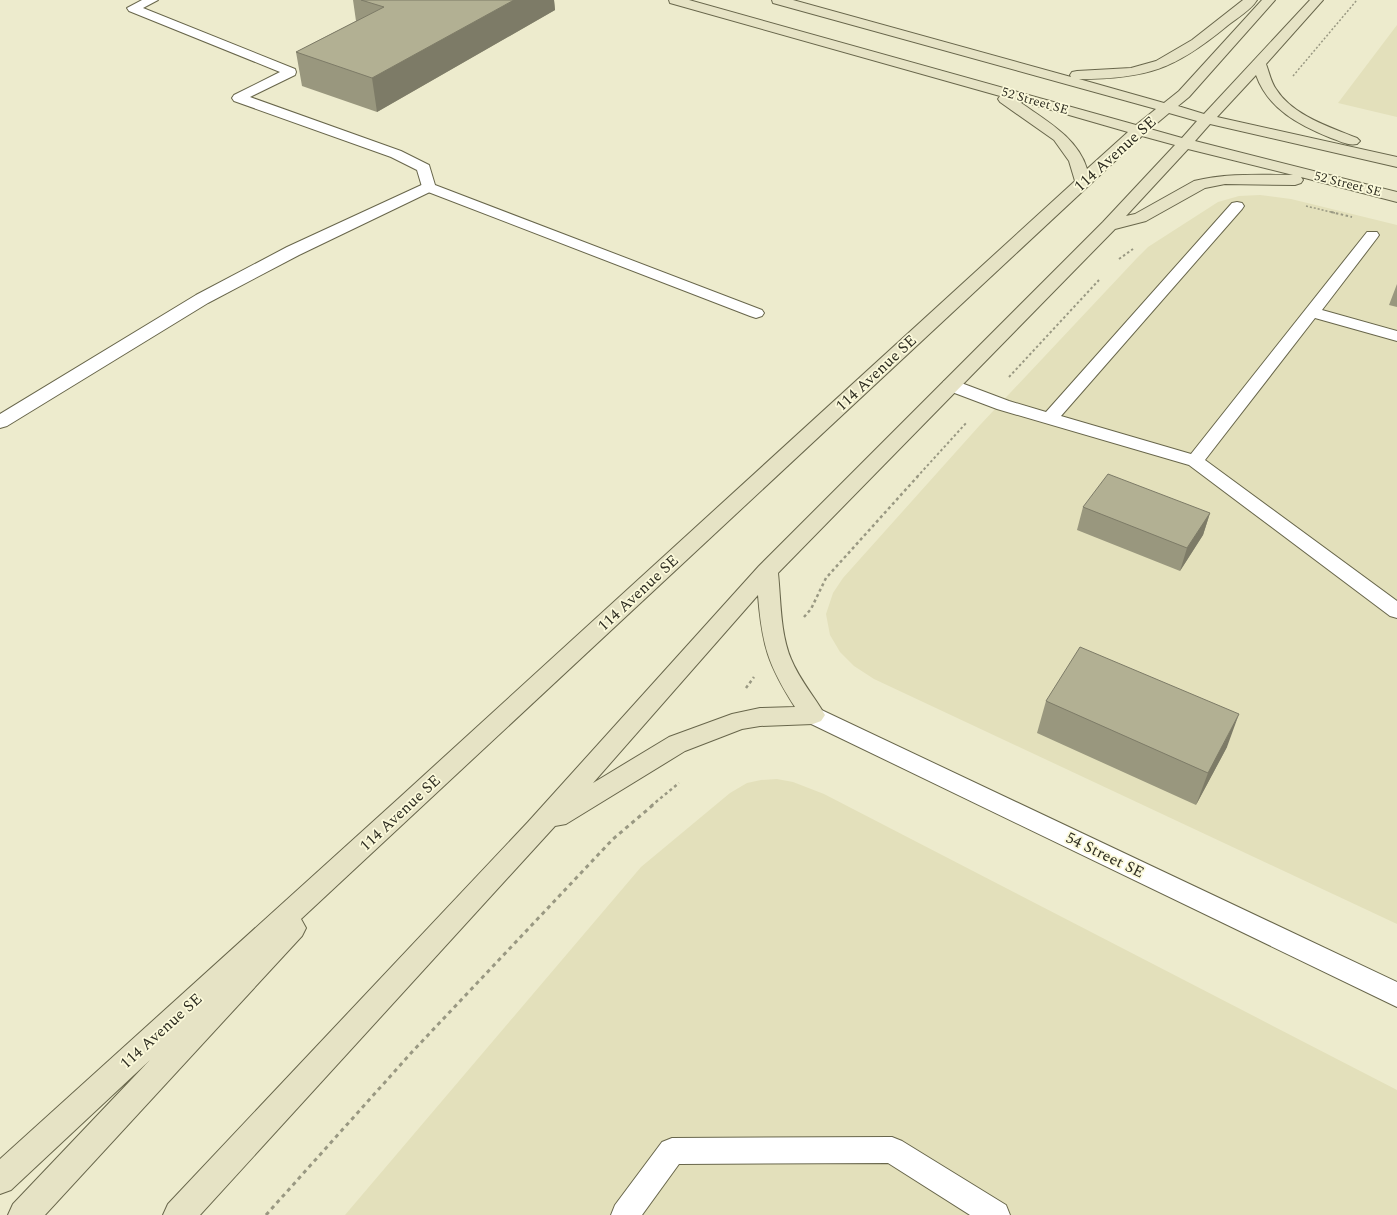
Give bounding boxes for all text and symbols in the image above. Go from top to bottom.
street label: 52 Street SE [999,82,1071,120]
street label: 114 Avenue SE [1068,110,1162,198]
street label: 52 Street SE [1312,166,1384,202]
street label: 114 Avenue SE [830,329,922,417]
street label: 114 Avenue SE [592,549,684,637]
street label: 114 Avenue SE [354,769,446,857]
street label: 54 Street SE [1062,826,1148,884]
street label: 114 Avenue SE [114,987,208,1075]

